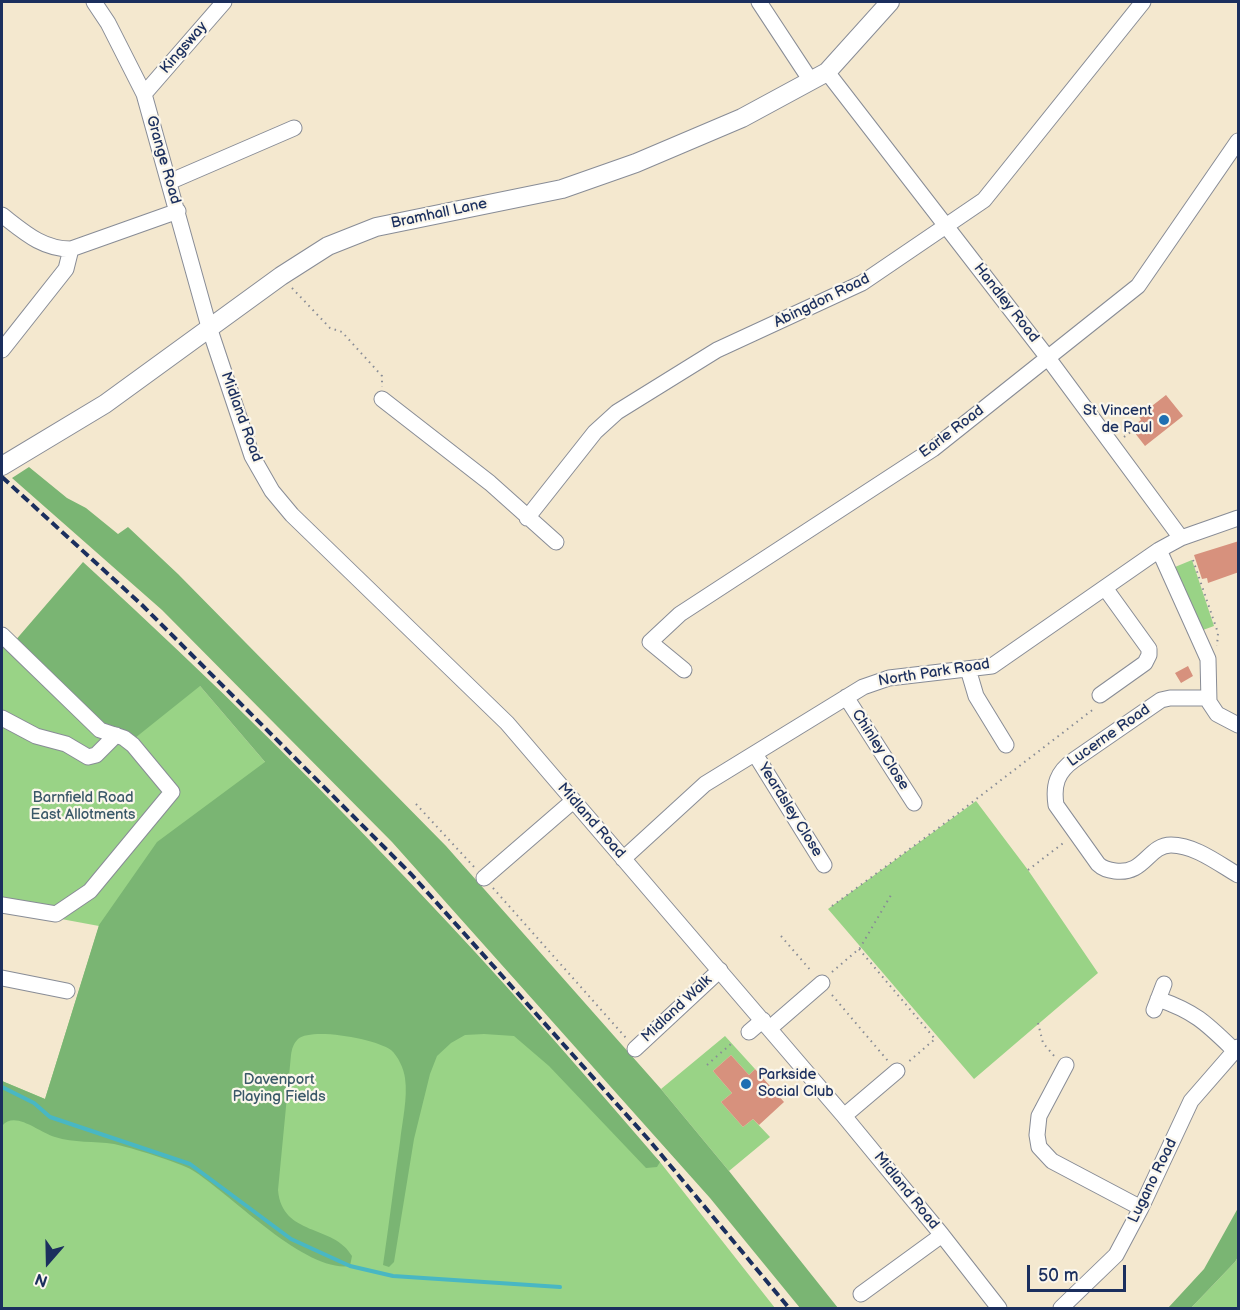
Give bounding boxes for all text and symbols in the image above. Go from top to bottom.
street label: Kingsway [157,18,211,78]
street label: Grange Road [142,114,184,206]
street label: Bramhall Lane [389,195,489,233]
street label: Handley Road [969,260,1043,346]
street label: Abingdon Road [771,270,873,332]
street label: Midland Road [216,370,266,464]
street label: Earle Road [916,402,988,462]
place label: St Vincent de Paul [1083,402,1152,437]
marker: St Vincent de Paul [1157,413,1171,427]
street label: North Park Road [877,655,991,691]
street label: Lucerne Road [1064,701,1154,771]
street label: Chinley Close [847,706,913,794]
street label: Yeardsley Close [754,760,826,860]
street label: Midland Road [553,780,629,862]
park label: Barnfield Road East Allotments [31,789,135,824]
street label: Midland Walk [638,972,716,1046]
place label: Parkside Social Club [758,1066,834,1101]
park label: Davenport Playing Fields [232,1071,326,1106]
marker: Parkside Social Club [739,1077,753,1091]
street label: Lugano Road [1125,1136,1181,1226]
street label: Midland Road [869,1149,943,1233]
north arrow [18,1232,78,1292]
scale bar [1030,1253,1129,1291]
text: 50 m [1038,1265,1079,1286]
text: N [33,1268,51,1290]

